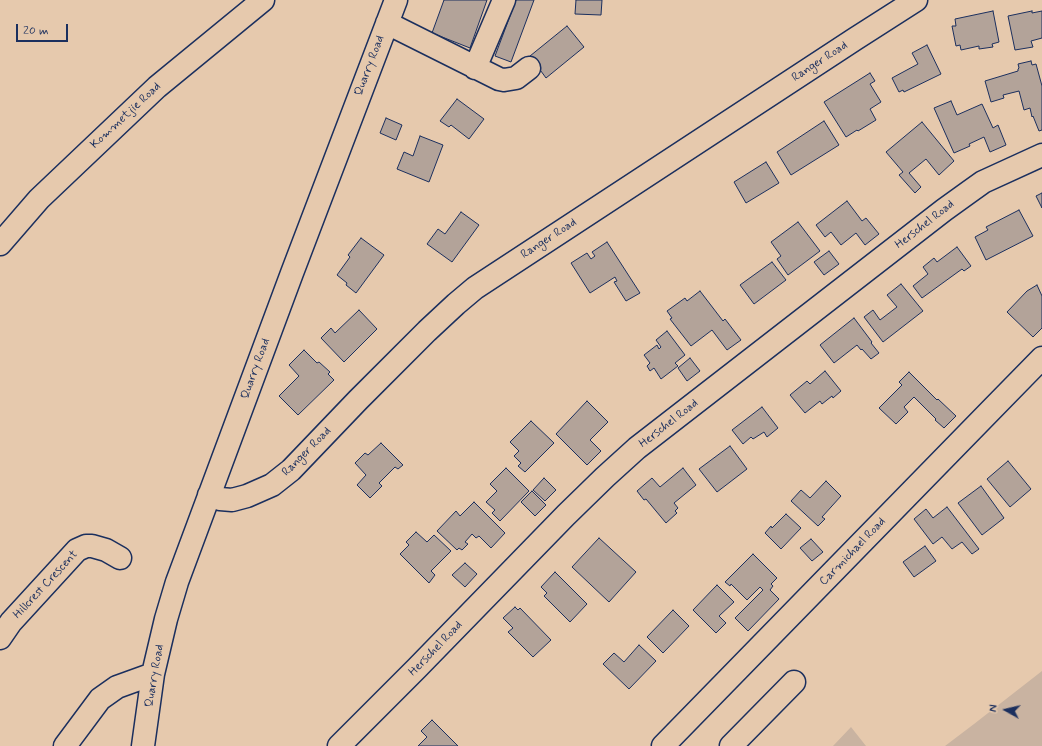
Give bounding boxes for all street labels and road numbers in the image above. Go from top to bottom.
street label: Quarry Road [352,34,388,98]
street label: Ranger Road [789,39,851,85]
street label: Kommetjie Road [88,80,164,152]
street label: Herschel Road [893,197,957,253]
street label: Ranger Road [518,216,580,262]
street label: Quarry Road [238,337,274,401]
street label: Herschel Road [637,396,701,452]
street label: Ranger Road [279,424,335,480]
street label: Carmichael Road [817,515,889,589]
street label: Hillcrest Crescent [11,548,81,622]
street label: Herschel Road [406,618,466,680]
street label: Quarry Road [142,643,168,709]

